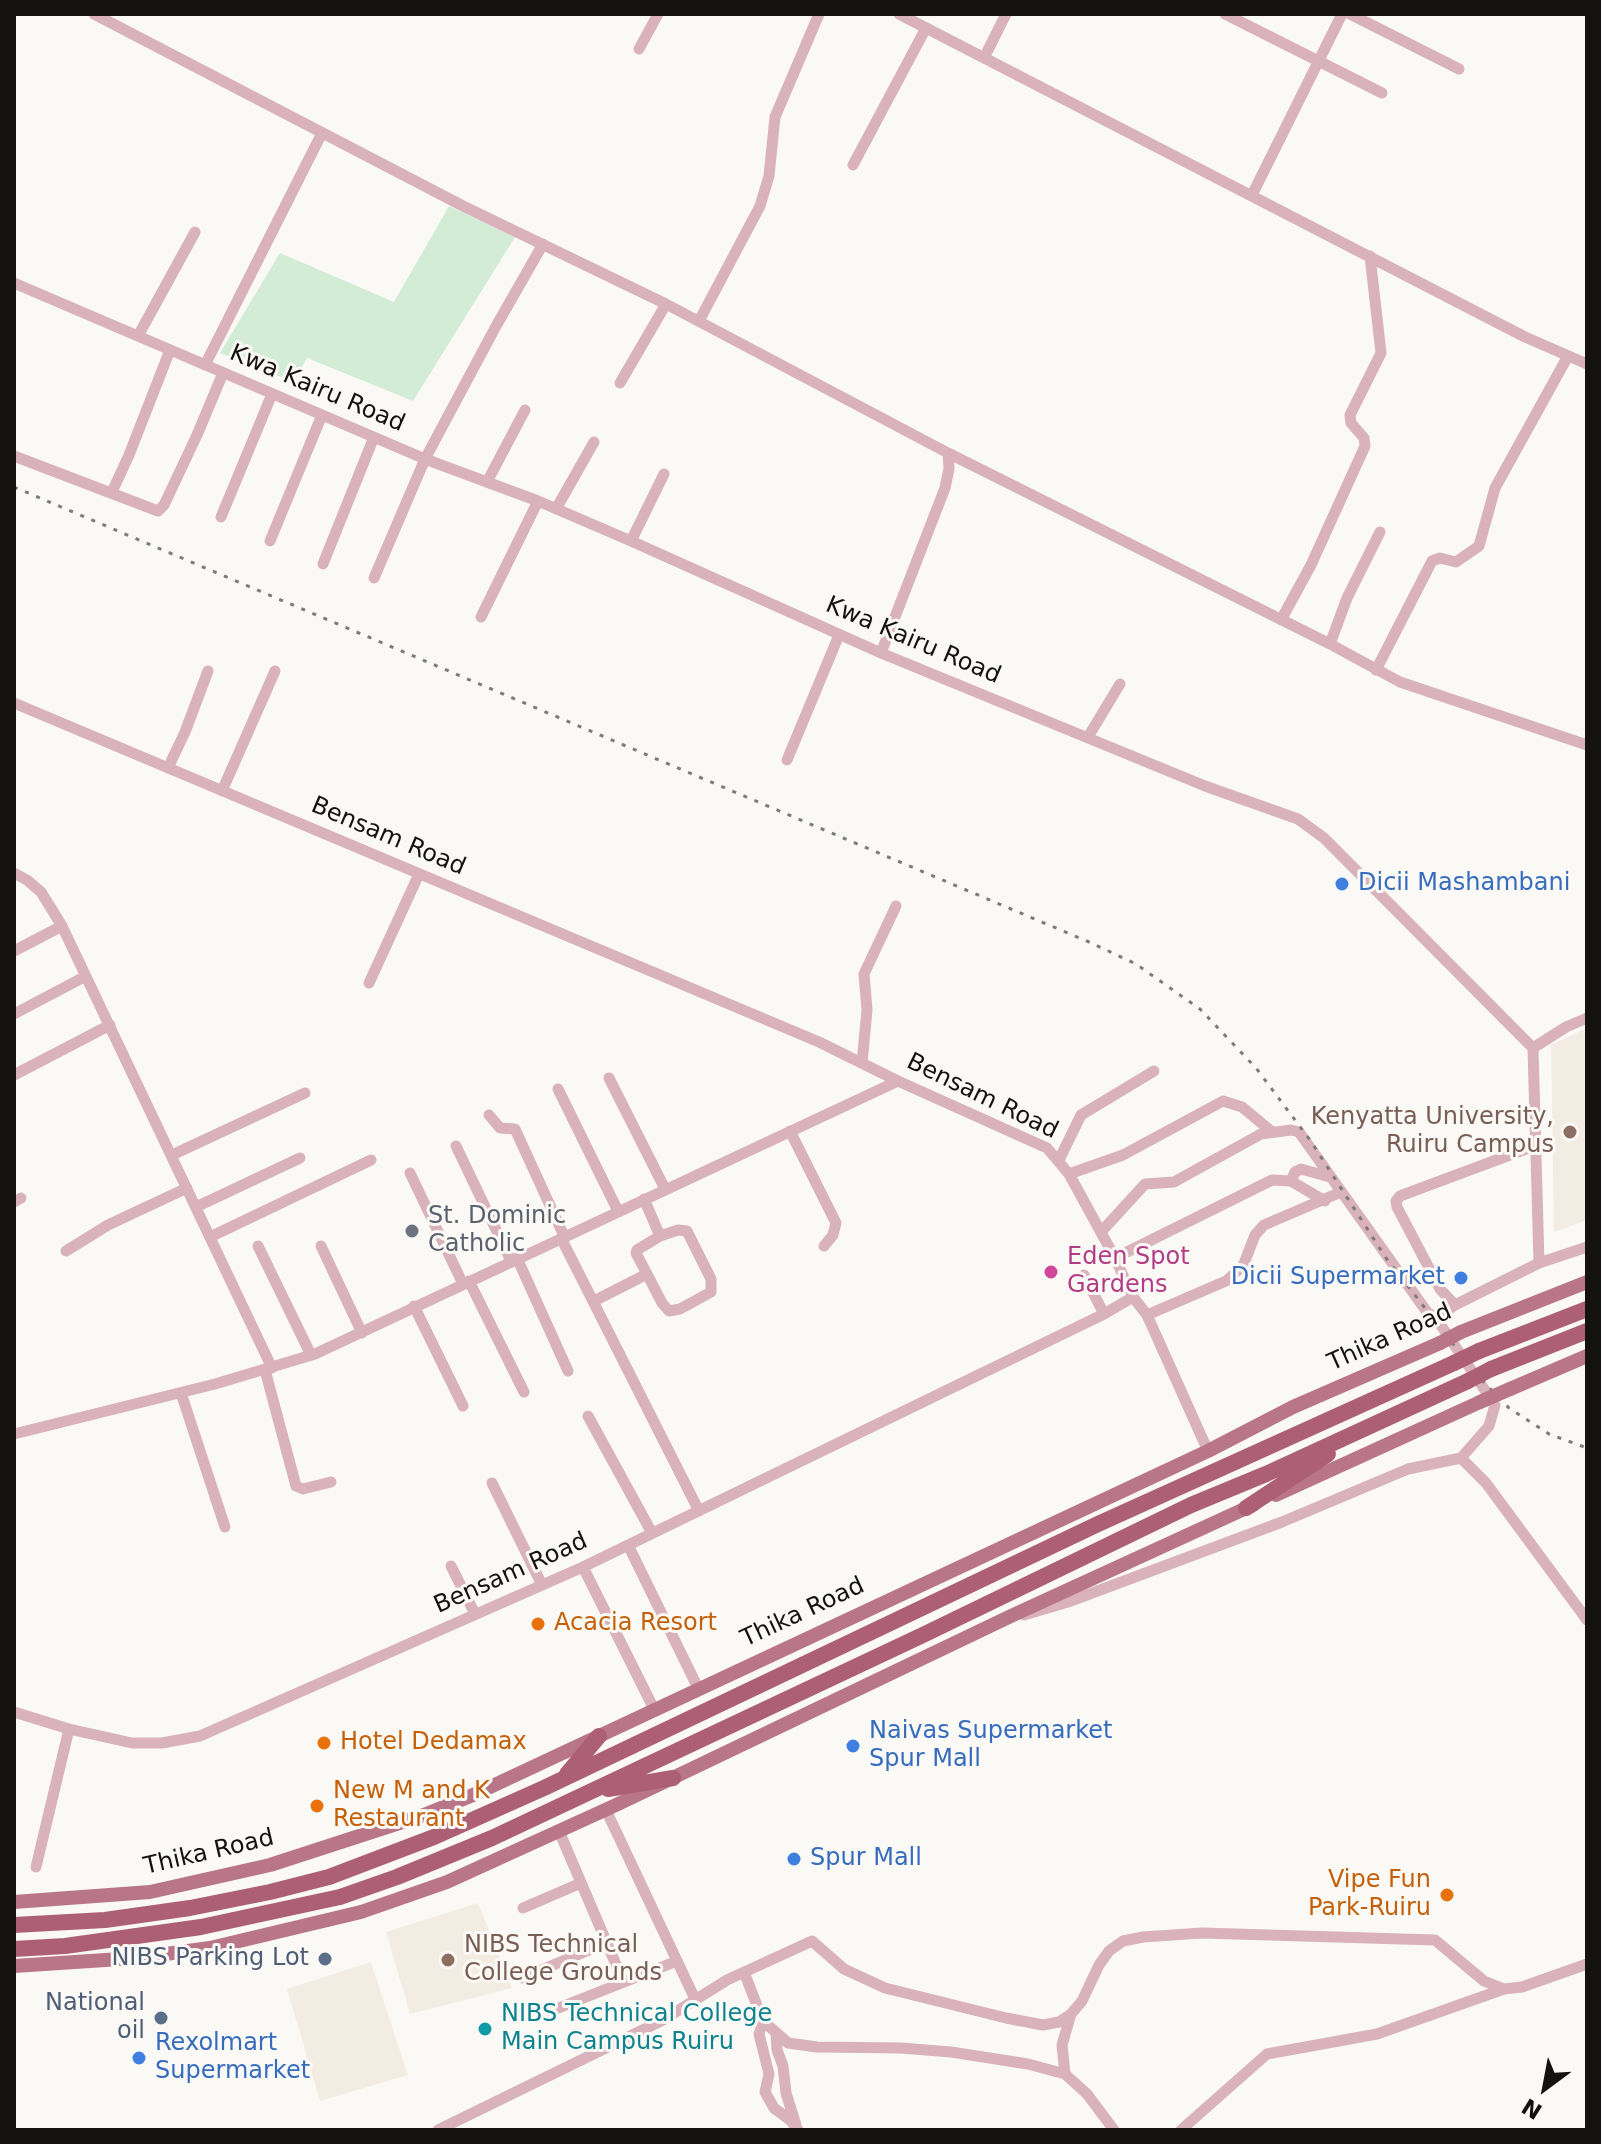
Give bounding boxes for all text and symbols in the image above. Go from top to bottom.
street label: Kwa Kairu Road [225,339,409,439]
street label: Kwa Kairu Road [821,591,1005,691]
street label: Bensam Road [306,792,470,882]
place label: Dicii Mashambani [1358,870,1570,898]
marker: Dicii Mashambani [1333,875,1351,893]
street label: Bensam Road [902,1048,1062,1146]
place label: Kenyatta University, Ruiru Campus [1311,1104,1554,1160]
marker: Kenyatta University, Ruiru Campus [1561,1123,1579,1141]
place label: St. Dominic Catholic [428,1203,566,1259]
marker: St. Dominic Catholic [403,1222,421,1240]
place label: Eden Spot Gardens [1067,1244,1190,1300]
marker: Eden Spot Gardens [1042,1263,1060,1281]
place label: Dicii Supermarket [1231,1264,1445,1292]
marker: Dicii Supermarket [1452,1269,1470,1287]
street label: Thika Road [1324,1298,1456,1378]
street label: Bensam Road [430,1527,592,1621]
street label: Thika Road [737,1572,869,1654]
place label: Acacia Resort [554,1610,717,1638]
marker: Acacia Resort [529,1615,547,1633]
place label: Naivas Supermarket Spur Mall [869,1718,1112,1774]
place label: Hotel Dedamax [340,1729,527,1757]
marker: Hotel Dedamax [315,1734,333,1752]
marker: Naivas Supermarket Spur Mall [844,1737,862,1755]
place label: New M and K Restaurant [333,1778,490,1834]
marker: New M and K Restaurant [308,1797,326,1815]
street label: Thika Road [141,1824,277,1882]
place label: Spur Mall [810,1845,922,1873]
marker: Spur Mall [785,1850,803,1868]
place label: Vipe Fun Park-Ruiru [1308,1867,1431,1923]
marker: Vipe Fun Park-Ruiru [1438,1886,1456,1904]
place label: NIBS Technical College Grounds [464,1932,662,1988]
place label: NIBS Parking Lot [111,1945,309,1973]
marker: NIBS Parking Lot [316,1950,334,1968]
marker: NIBS Technical College Grounds [439,1951,457,1969]
place label: National oil [45,1990,145,2046]
place label: NIBS Technical College Main Campus Ruiru [501,2001,772,2057]
marker: National oil [152,2009,170,2027]
marker: NIBS Technical College Main Campus Ruiru [476,2020,494,2038]
place label: Rexolmart Supermarket [155,2030,310,2086]
north arrow [1505,2048,1585,2128]
marker: Rexolmart Supermarket [130,2049,148,2067]
text: N [1518,2093,1546,2124]

